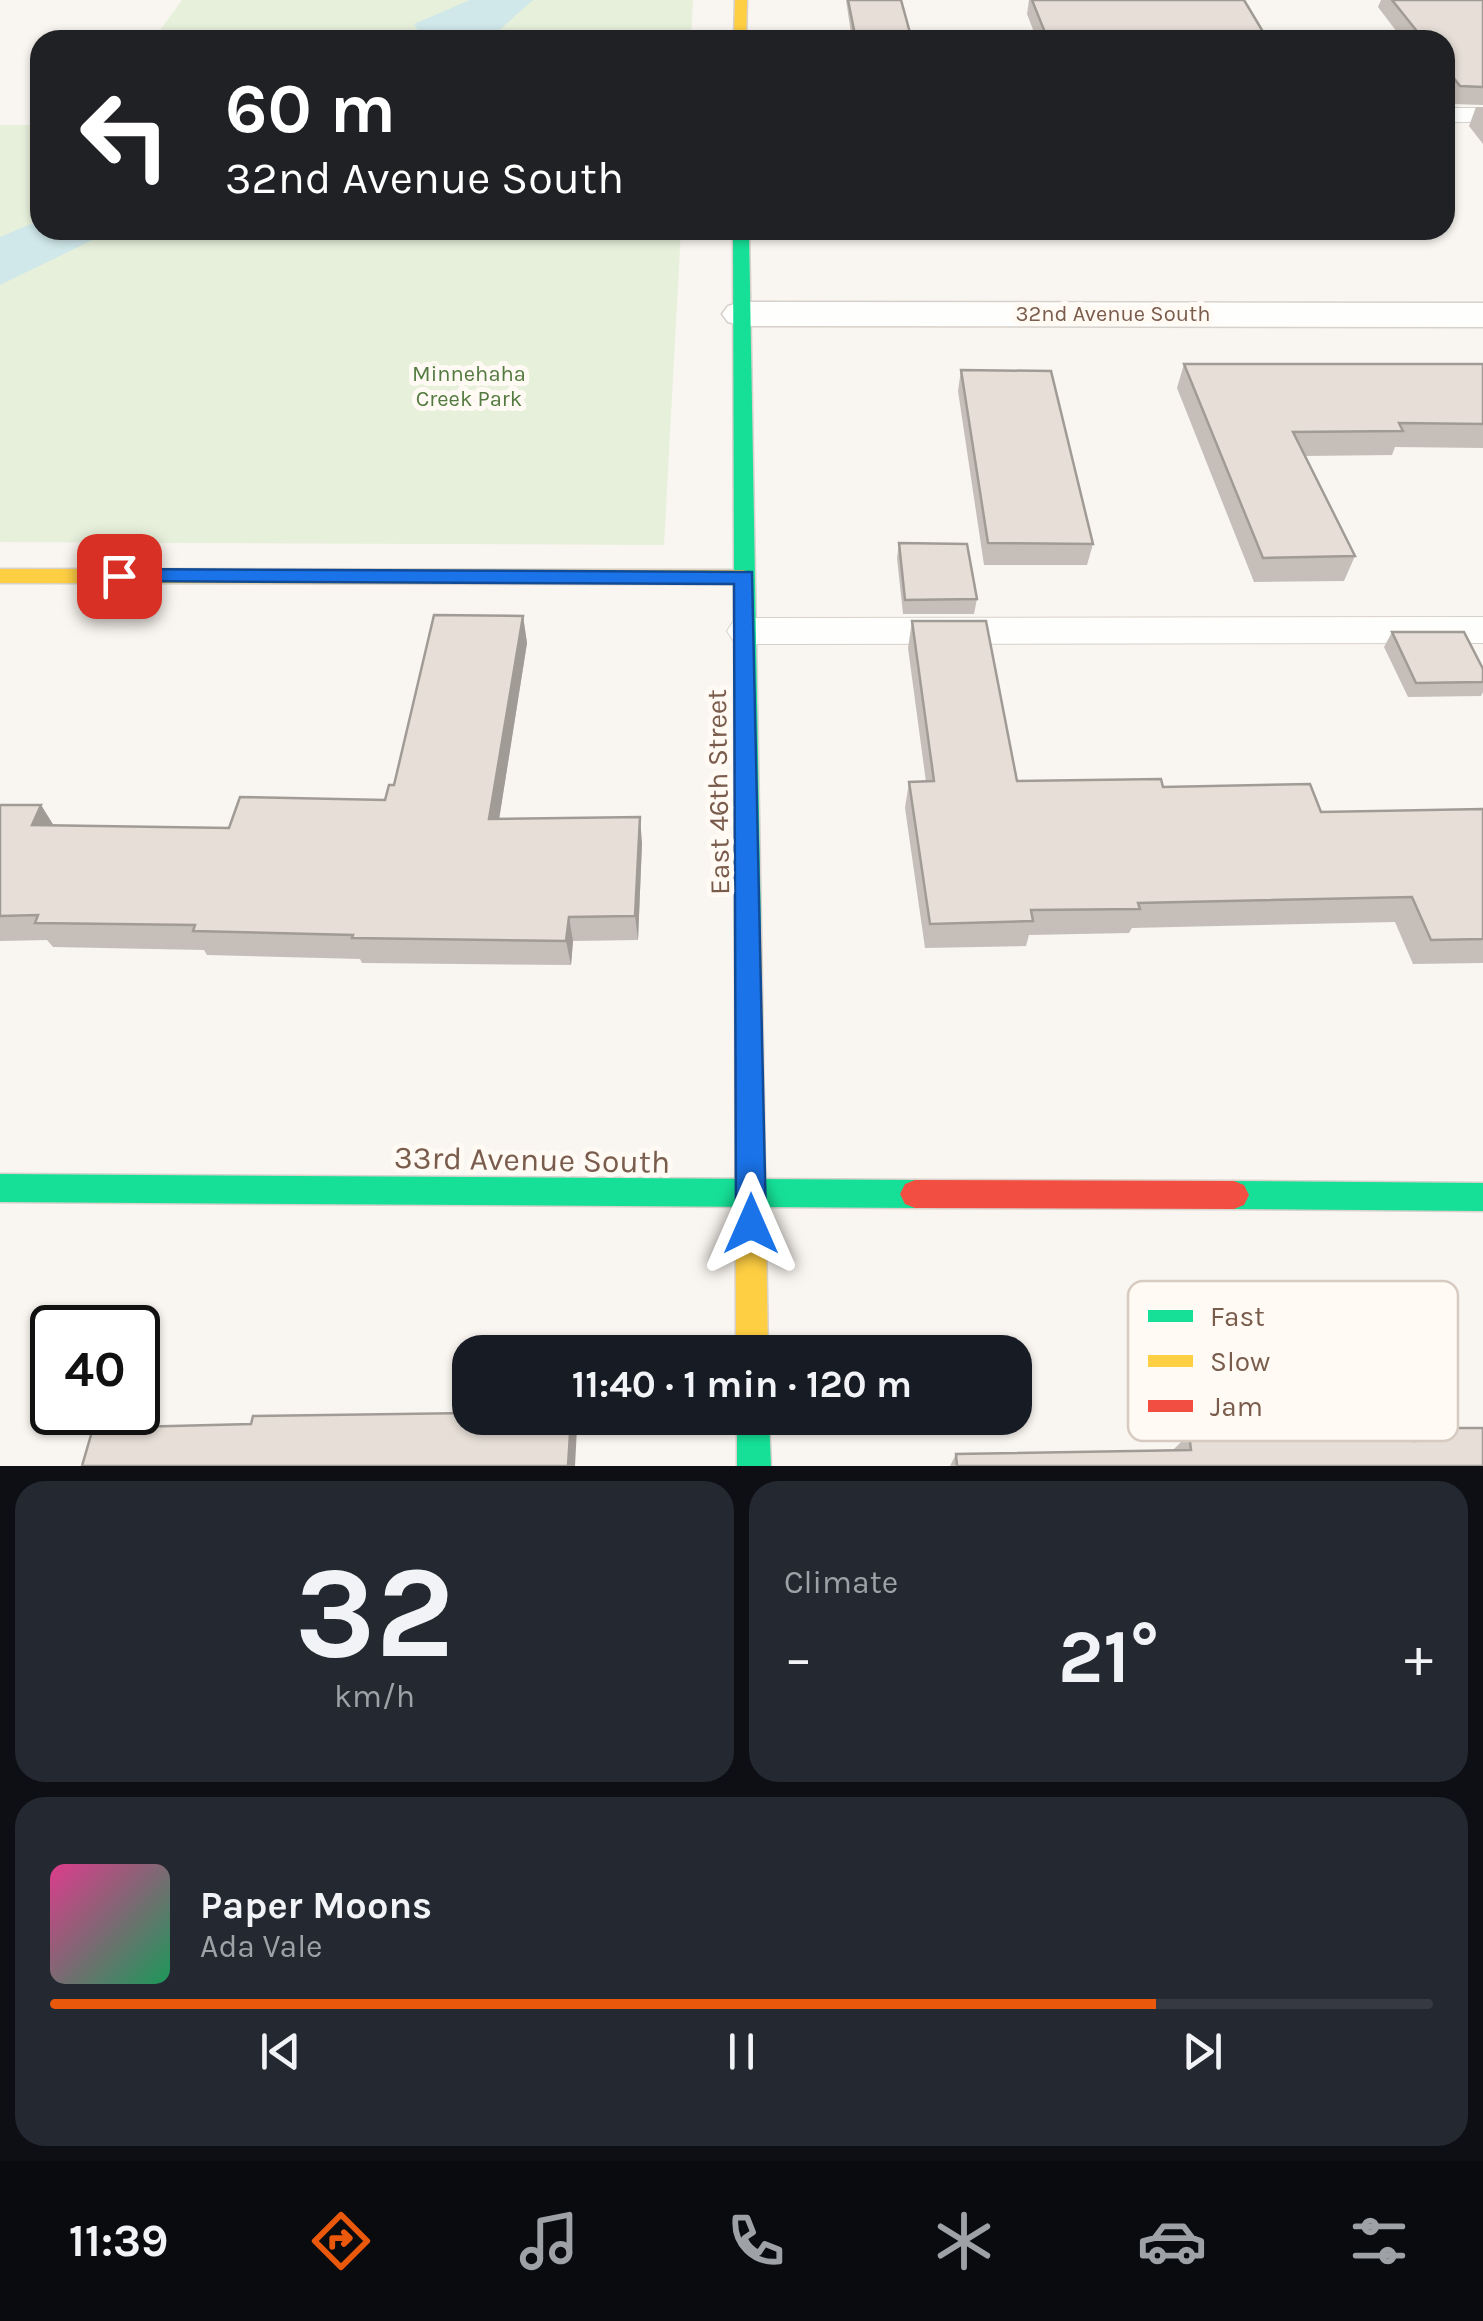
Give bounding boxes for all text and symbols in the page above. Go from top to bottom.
text: 60 m [225,68,396,150]
icon: left [60,70,190,200]
text: 32nd Avenue South [225,152,624,204]
street label: 32nd Avenue South [1015,301,1211,327]
park label: Minnehaha Creek Park [412,361,526,412]
pin [77,534,162,619]
icon: arrive [92,549,147,604]
street label: East 46th Street [700,689,736,895]
street label: 33rd Avenue South [394,1139,670,1181]
position arrow [699,1172,803,1276]
legend [1128,1281,1458,1441]
text: Fast [1210,1300,1265,1333]
speed limit sign: 40 [30,1305,160,1435]
text: Slow [1210,1345,1270,1378]
text: 11:40 · 1 min · 120 m [572,1362,912,1407]
text: Jam [1210,1390,1263,1423]
text: 32 [295,1537,454,1689]
text: Climate [784,1564,898,1601]
text: 21° [1058,1613,1159,1701]
text: − [784,1626,813,1690]
text: + [1404,1626,1433,1690]
text: km/h [334,1678,415,1715]
text: Paper Moons [200,1883,432,1928]
text: Ada Vale [200,1928,323,1965]
icon: previous [253,2024,308,2079]
icon: pause [714,2024,769,2079]
icon: next [1175,2024,1230,2079]
icon: directions [306,2206,376,2276]
icon: music [514,2206,584,2276]
icon: phone [721,2206,791,2276]
icon: climate [929,2206,999,2276]
icon: car [1137,2206,1207,2276]
icon: filters [1344,2206,1414,2276]
text: 11:39 [69,2215,168,2267]

